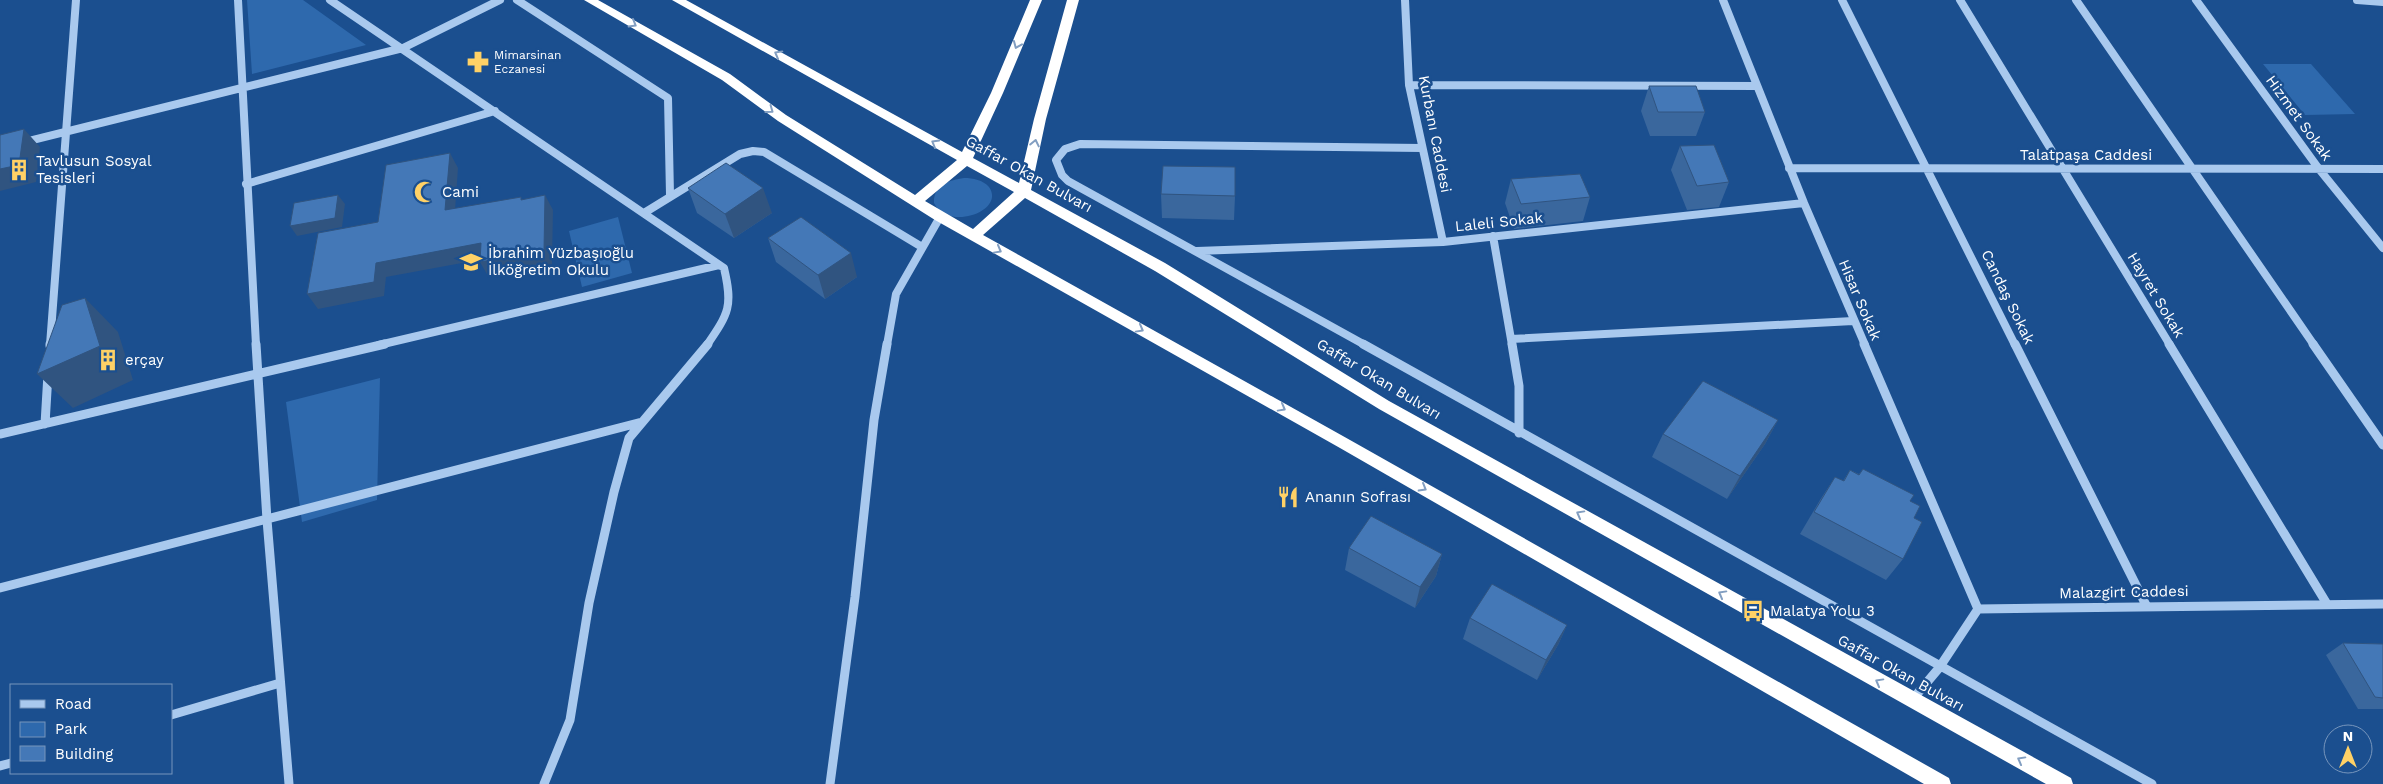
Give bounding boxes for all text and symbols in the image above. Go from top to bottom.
one-way arrow [627,18,636,28]
one-way arrow [1013,40,1023,49]
place label: Mimarsinan Eczanesi [494,48,561,76]
pharmacy icon: Mimarsinan Eczanesi [465,49,491,75]
one-way arrow [775,50,784,60]
street label: Hizmet Sokak [2262,72,2336,165]
street label: Kurbanı Caddesi [1415,74,1455,194]
one-way arrow [765,104,774,113]
street label: Gaffar Okan Bulvarı [963,132,1095,216]
one-way arrow [931,139,940,149]
one-way arrow [1029,139,1040,148]
street label: Talatpaşa Caddesi [2020,146,2152,164]
place label: Tavlusun Sosyal Tesisleri [36,152,152,187]
building icon: Tavlusun Sosyal Tesisleri [6,157,32,183]
mosque icon: Cami [412,179,438,205]
place label: Cami [442,183,479,201]
street label: Laleli Sokak [1454,208,1544,236]
one-way arrow [993,243,1002,253]
place label: İbrahim Yüzbaşıoğlu İlköğretim Okulu [488,244,634,279]
street label: Candaş Sokak [1977,247,2039,348]
school or university icon: İbrahim Yüzbaşıoğlu İlköğretim Okulu [458,249,484,275]
street label: Hayret Sokak [2123,249,2189,341]
street label: Hisar Sokak [1835,257,1885,344]
one-way arrow [1135,323,1144,333]
street label: Gaffar Okan Bulvarı [1314,335,1444,423]
building icon: erçay [95,347,121,373]
place label: erçay [125,351,164,369]
one-way arrow [1277,402,1286,412]
one-way arrow [1418,482,1427,492]
restaurant icon: Ananın Sofrası [1275,484,1301,510]
place label: Ananın Sofrası [1305,488,1411,506]
one-way arrow [1577,511,1586,521]
street label: Malazgirt Caddesi [2059,582,2189,602]
one-way arrow [1719,590,1728,600]
bus stop icon: Malatya Yolu 3 [1740,598,1766,624]
place label: Malatya Yolu 3 [1770,602,1875,620]
street label: Gaffar Okan Bulvarı [1835,631,1967,715]
one-way arrow [1876,678,1885,688]
legend [10,684,172,774]
text: Road [55,695,92,713]
text: Park [55,720,88,738]
north arrow [2323,724,2373,774]
text: N [2343,728,2353,744]
text: Building [55,745,113,763]
one-way arrow [2018,757,2027,767]

